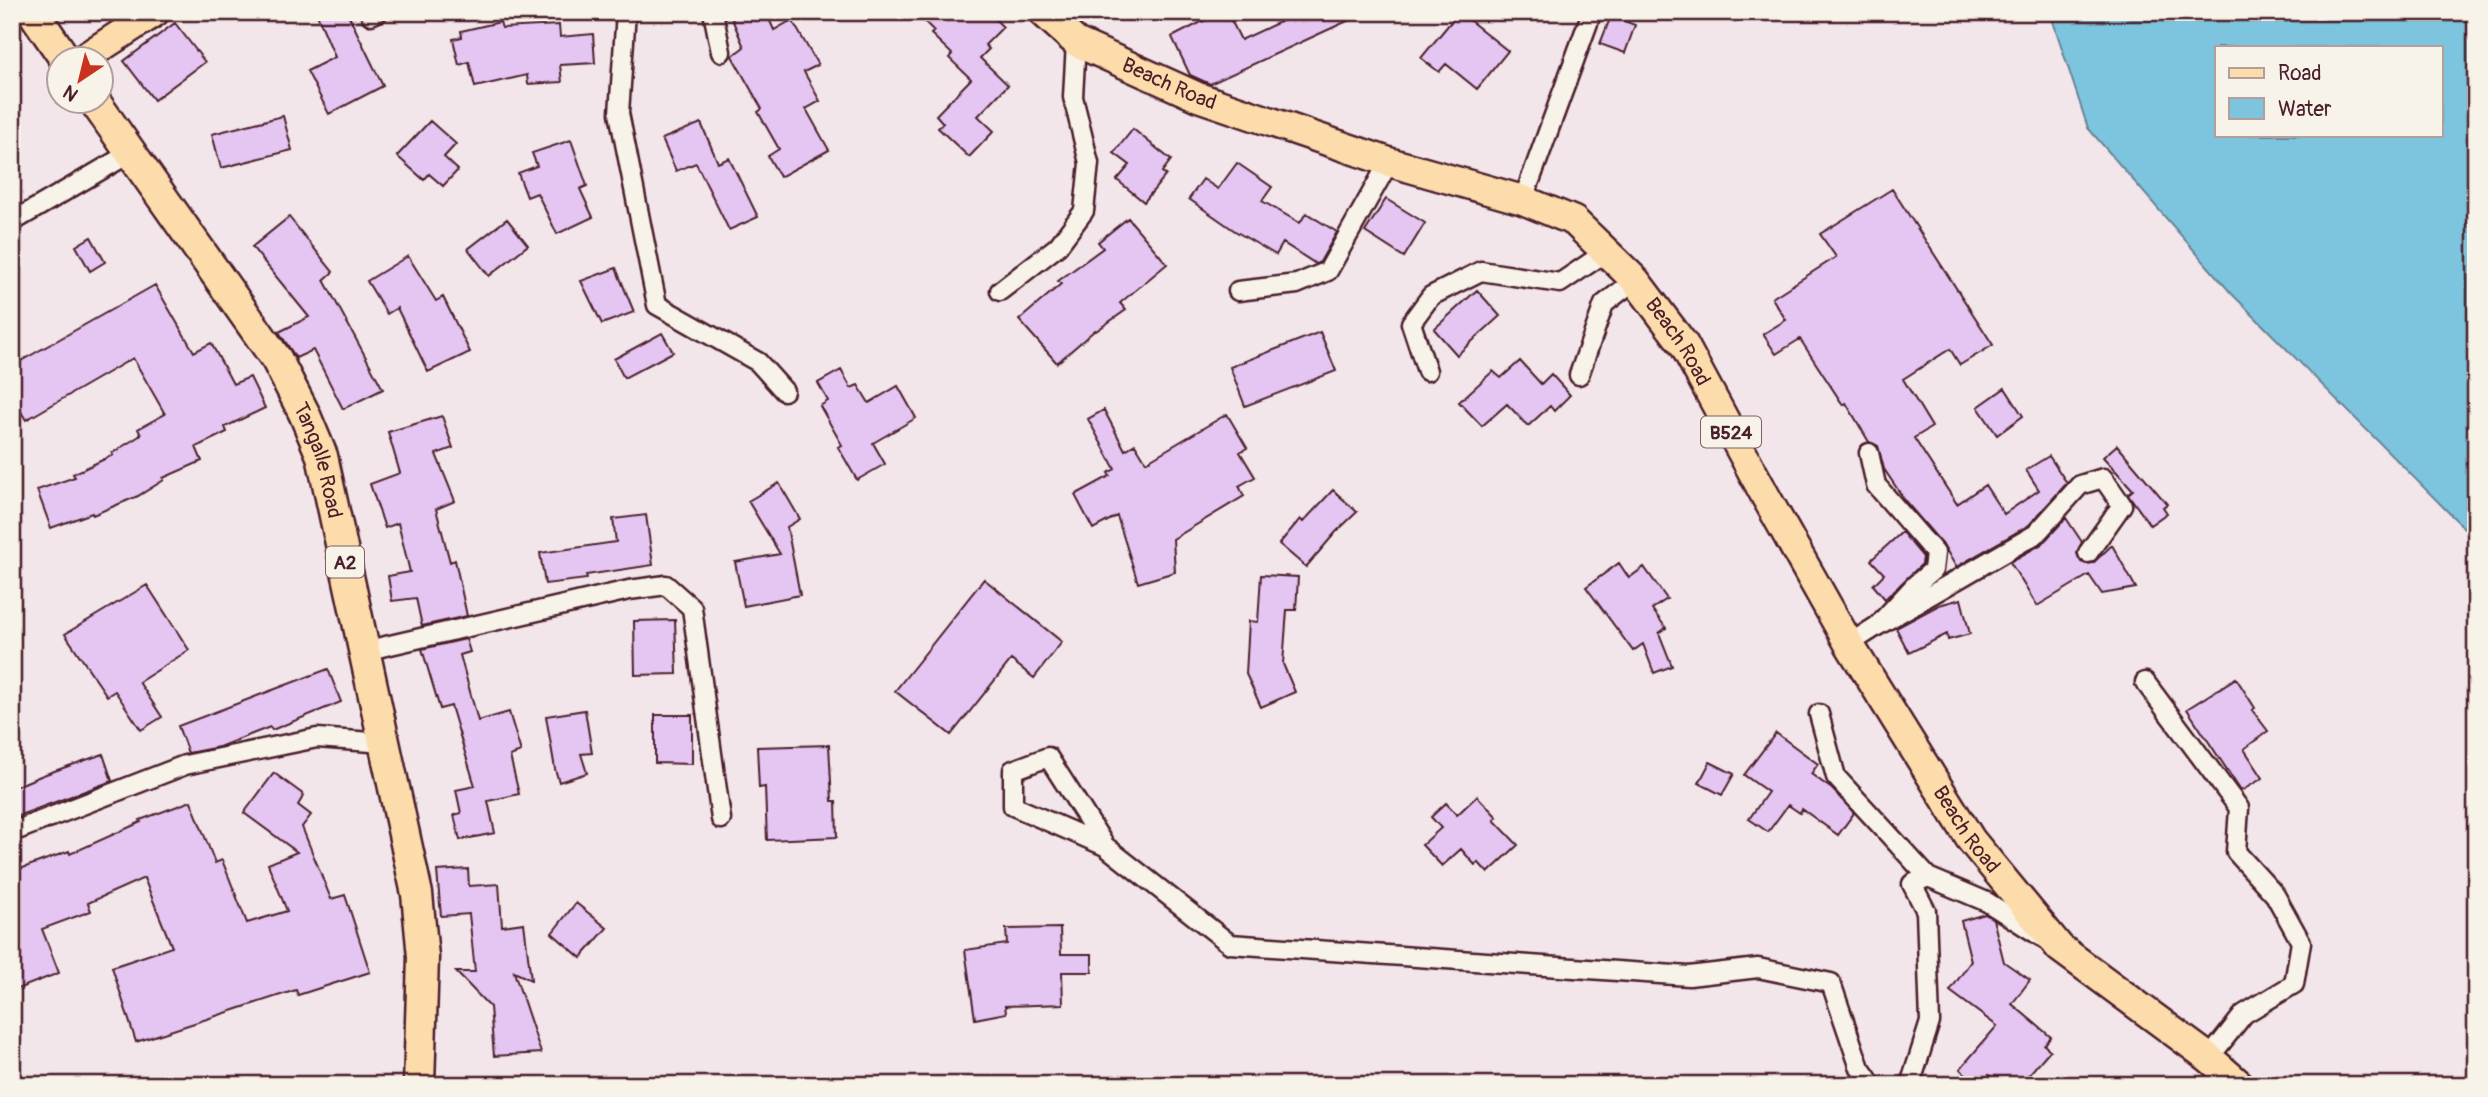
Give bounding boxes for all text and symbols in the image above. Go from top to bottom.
north arrow [46,46,116,116]
legend [2215,46,2442,136]
street label: Beach Road [1118,52,1220,116]
text: Road [2278,60,2322,87]
text: N [59,80,83,107]
text: Water [2278,96,2332,123]
street label: Beach Road [1639,292,1717,391]
street label: Tangalle Road [287,398,348,521]
road number: B524 [1701,416,1761,448]
road number: A2 [326,547,364,578]
street label: Beach Road [1927,781,2006,879]

